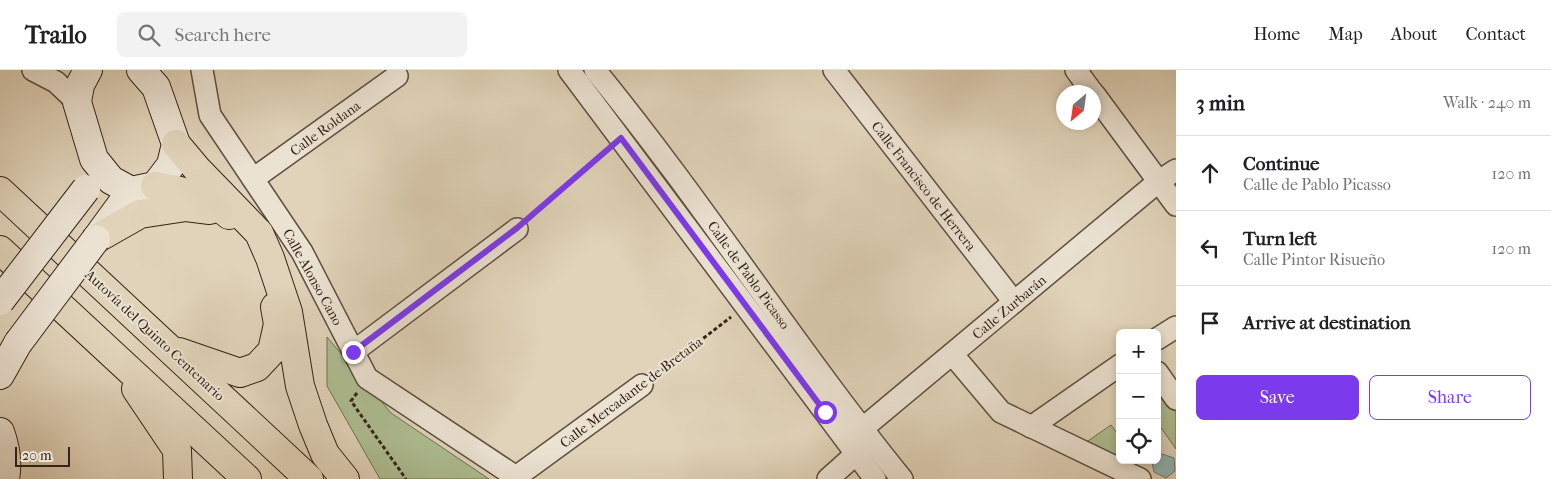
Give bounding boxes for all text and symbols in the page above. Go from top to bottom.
search box [117,12,467,57]
text: Trailo [25,21,87,49]
icon: search [135,21,163,49]
text: Search here [175,24,271,46]
text: Home [1253,24,1300,45]
text: Map [1328,24,1363,45]
text: About [1391,24,1437,45]
text: Contact [1465,24,1526,45]
north arrow [1056,85,1101,130]
text: 3 min [1196,91,1245,115]
text: Walk · 240 m [1443,93,1531,112]
street label: Calle Roldana [287,97,364,160]
street label: Calle Francisco de Herrera [868,118,980,255]
text: Continue [1243,153,1319,175]
icon: ahead [1196,159,1224,187]
text: 120 m [1492,164,1531,183]
text: Calle de Pablo Picasso [1243,175,1391,194]
street label: Calle de Pablo Picasso [704,218,794,333]
street label: Calle Alonso Cano [279,226,346,328]
text: Turn left [1243,228,1317,250]
icon: left [1196,234,1224,262]
text: 120 m [1492,239,1531,258]
text: Calle Pintor Risueño [1243,250,1385,269]
street label: Autovía del Quinto Centenario [81,266,228,405]
street label: Calle Zurbarán [969,272,1050,343]
icon: arrive [1196,309,1224,337]
text: Arrive at destination [1243,312,1411,334]
map controls [1116,329,1161,464]
button: + [1116,329,1161,374]
street label: Calle Mercadante de Bretaña [557,333,706,452]
route end [342,341,365,364]
button: − [1116,374,1161,419]
button: Save [1196,375,1359,420]
button: Share [1369,375,1531,420]
route start [814,401,837,424]
button: locate [1116,419,1161,464]
scale bar [15,444,70,467]
text: 20 m [22,447,52,464]

